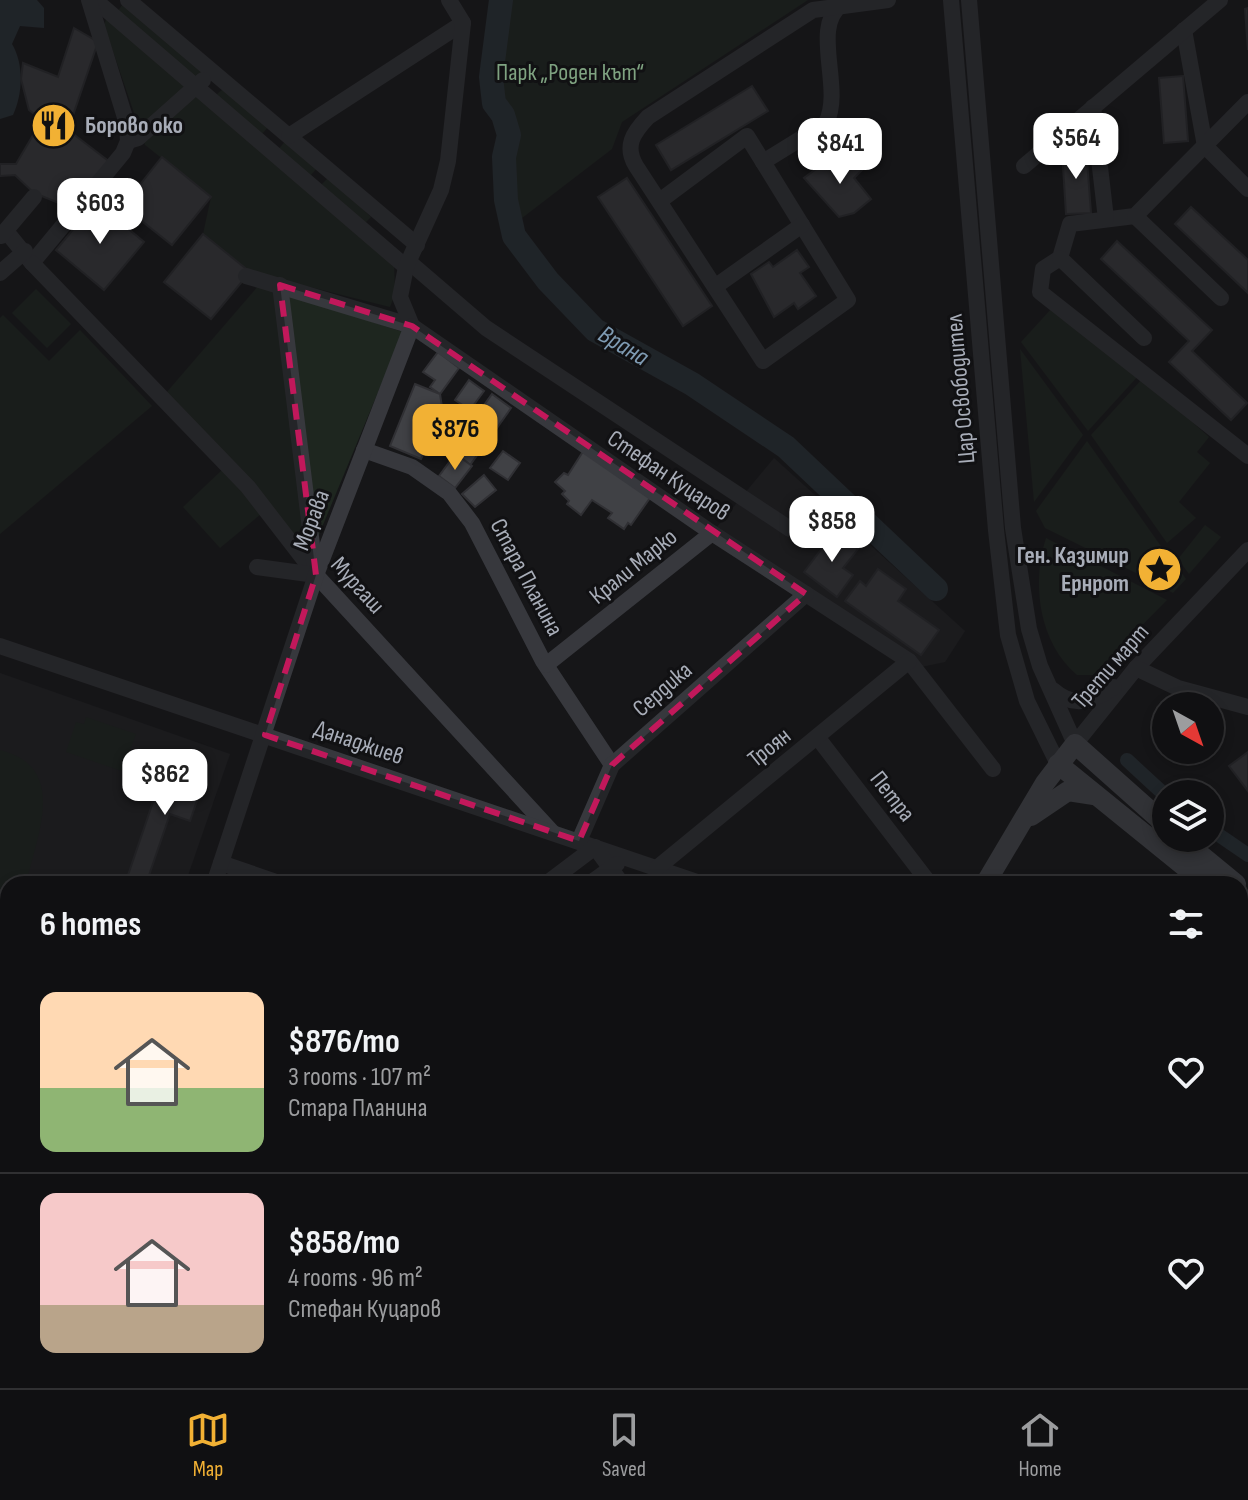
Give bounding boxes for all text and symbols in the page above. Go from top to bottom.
park label: Парк „Роден кът“ [496,58,644,87]
restaurant icon: Борово око [30,101,78,149]
place label: Борово око [85,111,183,140]
pin: $564 [1029,113,1123,181]
pin: $841 [793,118,887,186]
text: $564 [1051,123,1101,154]
text: $841 [816,128,864,159]
pin: $603 [53,178,147,246]
text: $603 [75,188,125,219]
street label: Цар Освободител [939,312,981,465]
water label: Врана [592,319,655,374]
pin: $876 [408,404,502,472]
text: $876 [430,414,480,445]
street label: Стефан Куцаров [602,424,736,527]
street label: Морава [287,486,336,555]
pin: $858 [785,496,879,564]
text: $858 [807,506,857,537]
street label: Стара Планина [484,514,570,641]
street label: Крали Марко [584,522,683,610]
place label: Ген. Казимир Ернрот [1017,541,1129,598]
place icon: Ген. Казимир Ернрот [1136,545,1184,593]
street label: Мургаш [325,551,391,620]
street label: Трети март [1066,618,1155,715]
street label: Сердика [627,656,698,723]
north arrow [1152,692,1224,764]
map controls [1152,692,1224,852]
street label: Данаджиев [310,714,407,771]
street label: Троян [742,721,797,774]
pin: $862 [118,749,212,817]
text: $862 [140,759,190,790]
street label: Петра [864,765,921,827]
button: layers [1152,780,1224,852]
icon: filters [1164,902,1208,946]
text: 6 homes [40,904,141,945]
text: $876/mo [288,1021,400,1062]
icon: home [104,1024,200,1120]
icon: heart [1164,1050,1208,1094]
text: 3 rooms · 107 m² [288,1062,431,1093]
text: Стара Планина [288,1093,427,1124]
text: $858/mo [288,1222,400,1263]
icon: home [104,1225,200,1321]
icon: heart [1164,1251,1208,1295]
text: 4 rooms · 96 m² [288,1263,423,1294]
text: Стефан Куцаров [288,1294,441,1325]
tab: Map [186,1408,230,1483]
tab: Saved [602,1408,646,1483]
tab: Home [1018,1408,1062,1483]

